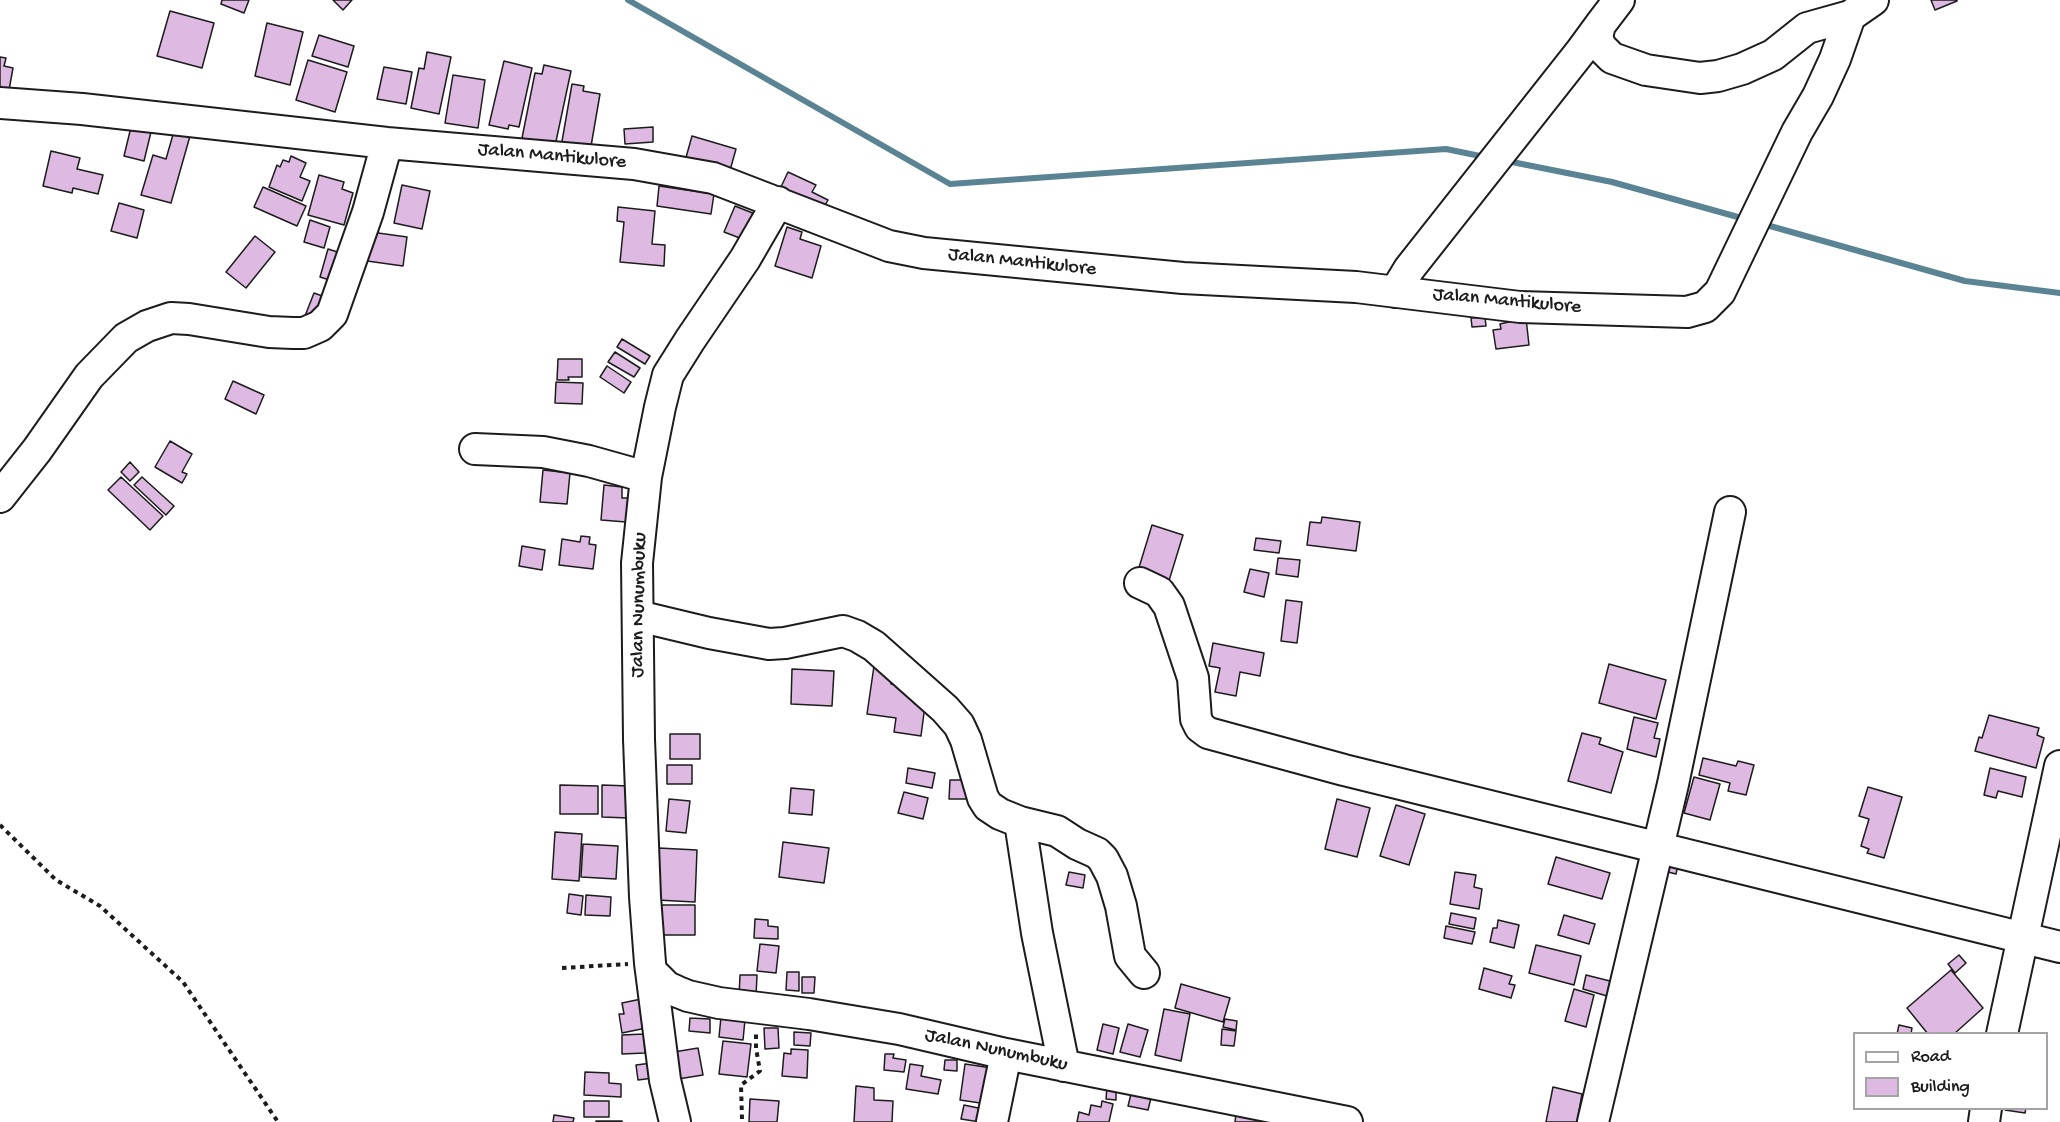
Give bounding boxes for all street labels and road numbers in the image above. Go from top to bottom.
street label: Jalan Mantikulore [477,139,627,175]
street label: Jalan Mantikulore [947,243,1097,283]
street label: Jalan Mantikulore [1432,284,1582,320]
street label: Jalan Nunumbuku [627,532,653,678]
street label: Jalan Nunumbuku [922,1024,1070,1078]

